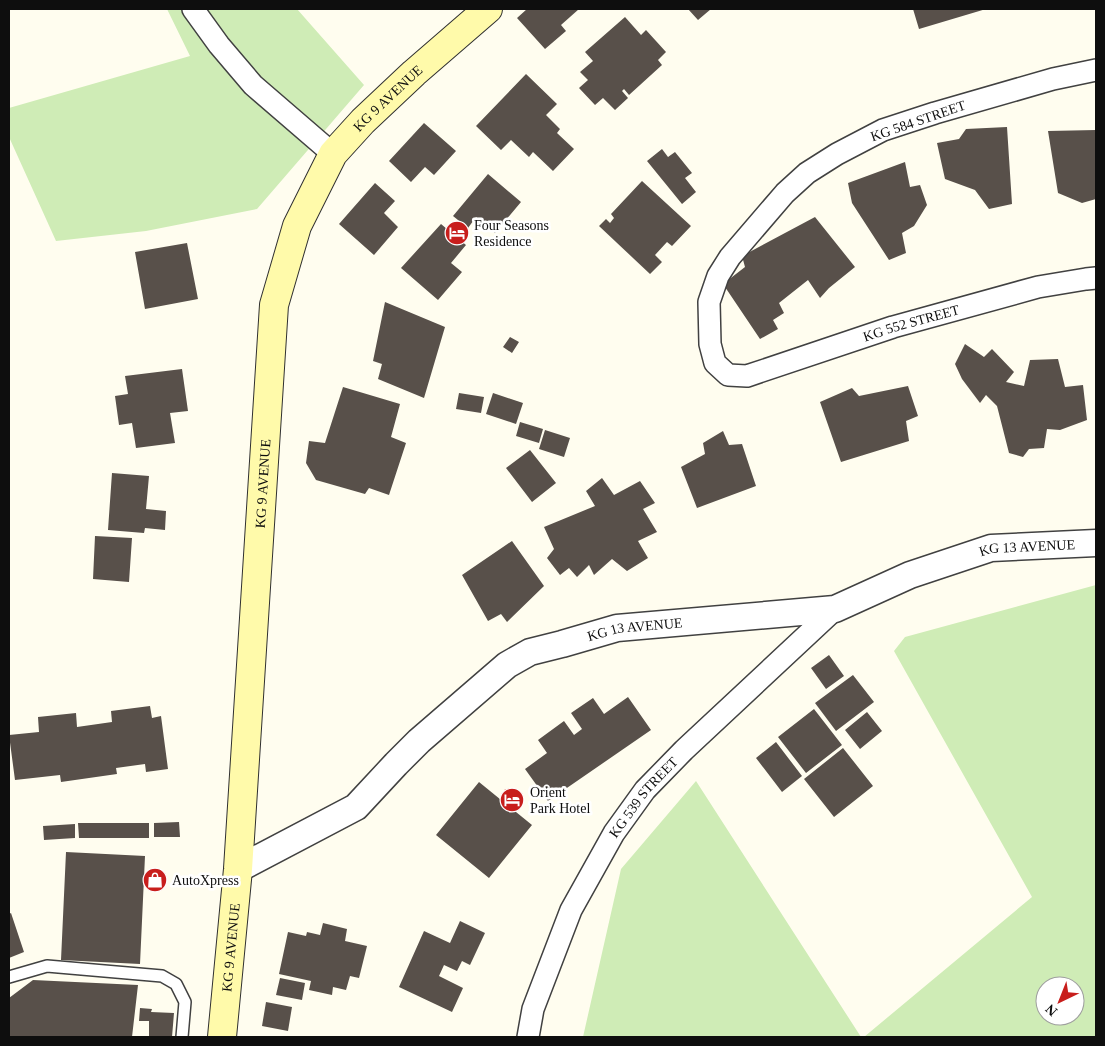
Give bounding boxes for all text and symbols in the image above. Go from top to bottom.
street label: KG 9 AVENUE [350,62,425,134]
street label: KG 584 STREET [868,98,968,144]
place label: Four Seasons Residence [474,218,549,249]
hotel icon: Four Seasons Residence [444,220,470,246]
street label: KG 552 STREET [861,301,961,344]
street label: KG 9 AVENUE [252,439,273,529]
street label: KG 13 AVENUE [977,537,1075,559]
street label: KG 13 AVENUE [585,615,683,644]
street label: KG 539 STREET [606,754,681,840]
place label: Orient Park Hotel [530,785,590,816]
hotel icon: Orient Park Hotel [499,787,525,813]
shop icon: AutoXpress [142,867,168,893]
place label: AutoXpress [172,873,239,888]
street label: KG 9 AVENUE [219,902,242,993]
north arrow [1035,976,1085,1026]
text: N [1043,1001,1060,1019]

